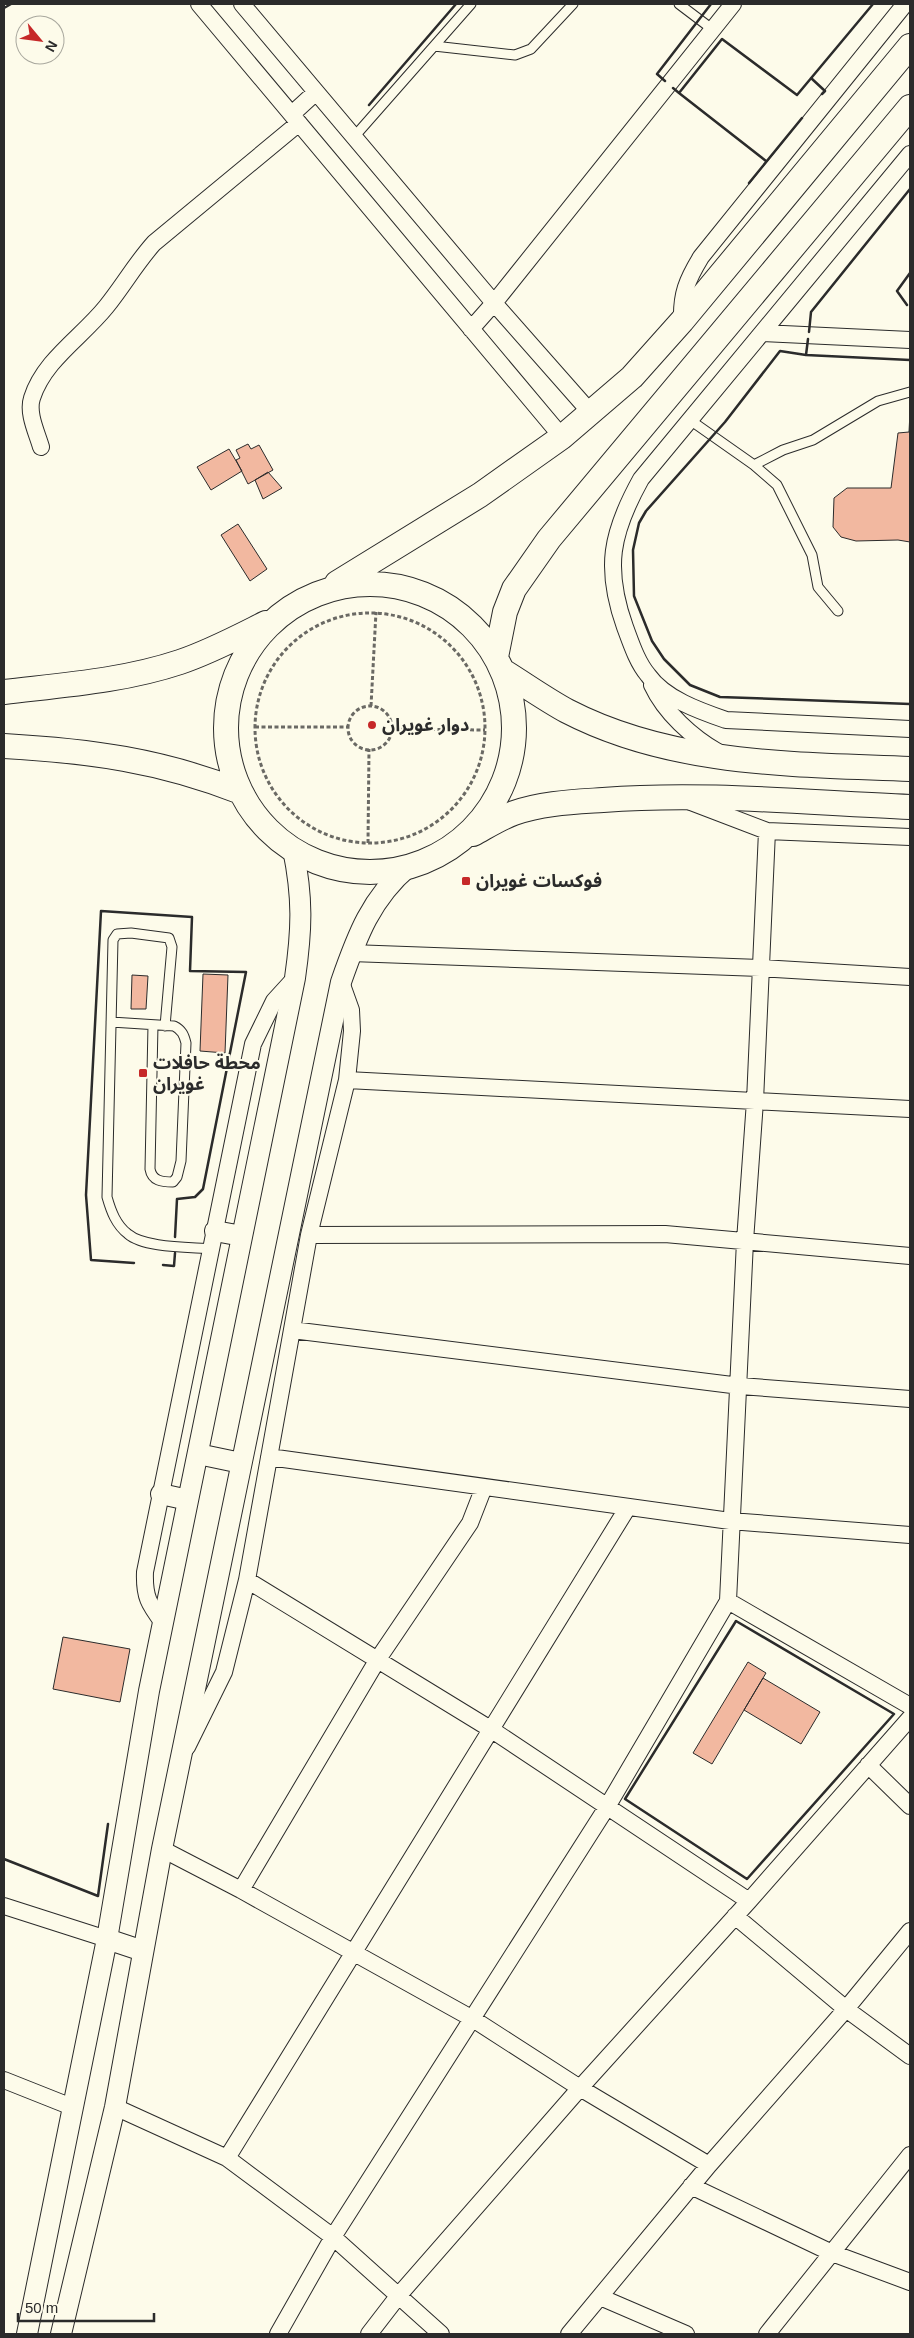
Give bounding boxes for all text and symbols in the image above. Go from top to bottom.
north arrow [15,15,65,65]
text: N [42,38,61,55]
place label: دوار غويران [382,715,469,736]
marker: دوار غويران [366,719,378,731]
place label: فوكسات غويران [476,871,602,892]
marker: فوكسات غويران [460,875,472,887]
place label: محطة حافلات غويران [153,1053,261,1095]
marker: محطة حافلات غويران [137,1067,149,1079]
scale bar [18,2290,154,2322]
text: 50 m [25,2299,58,2316]

